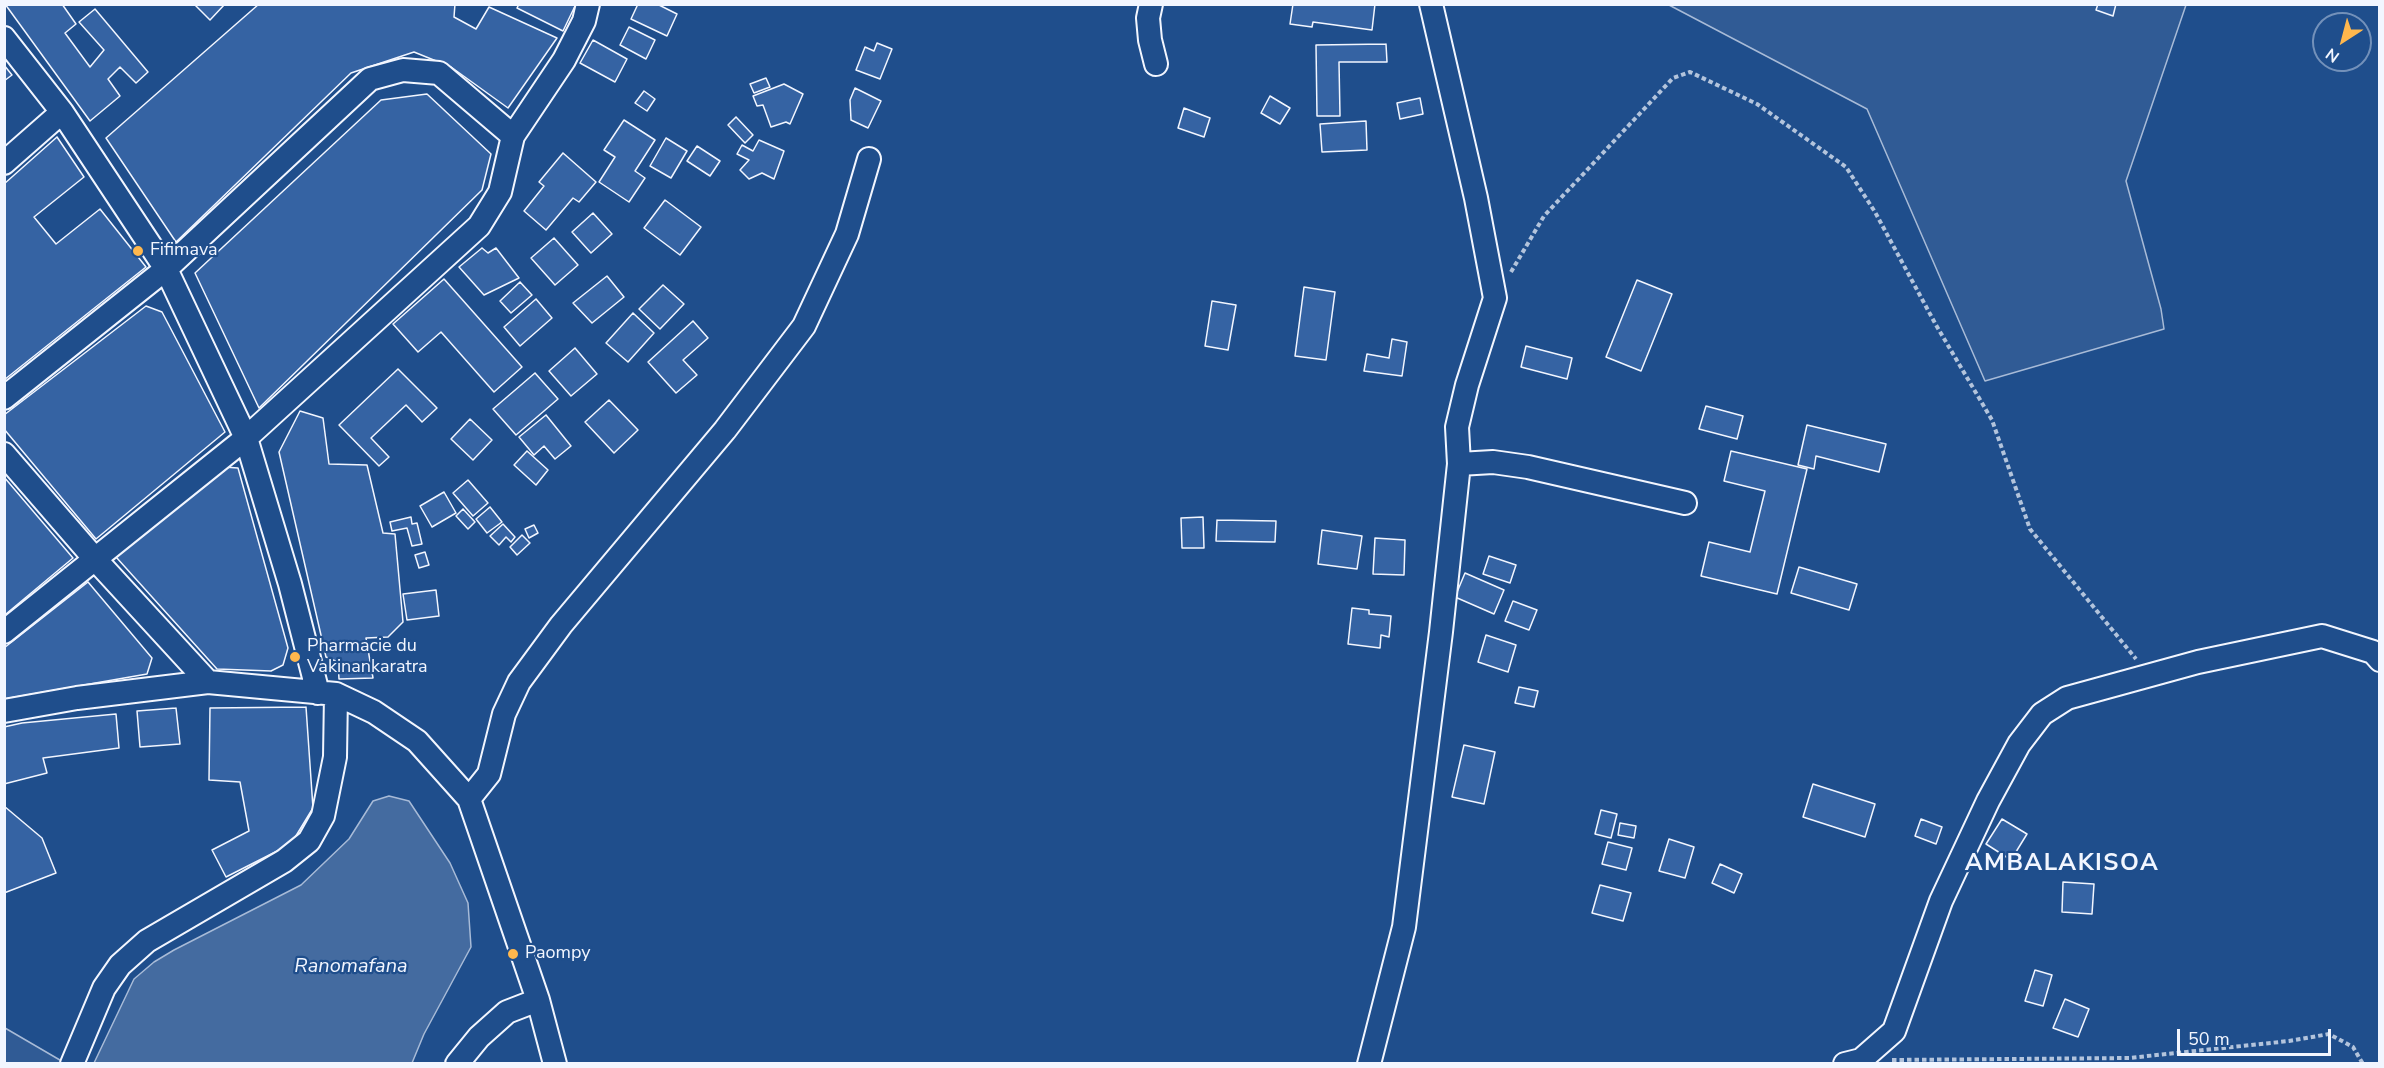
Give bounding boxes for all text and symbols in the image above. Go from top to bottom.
north arrow [2312,12,2372,72]
text: N [2321,43,2344,67]
place label: Fifimava [150,240,218,262]
marker: Fifimava [131,244,145,258]
place label: Pharmacie du Vakinankaratra [307,636,428,678]
marker: Pharmacie du Vakinankaratra [288,650,302,664]
district label: AMBALAKISOA [1965,850,2159,878]
place label: Paompy [525,943,591,965]
marker: Paompy [506,947,520,961]
water label: Ranomafana [294,955,408,979]
scale bar [2180,1017,2334,1055]
text: 50 m [2188,1027,2230,1051]

